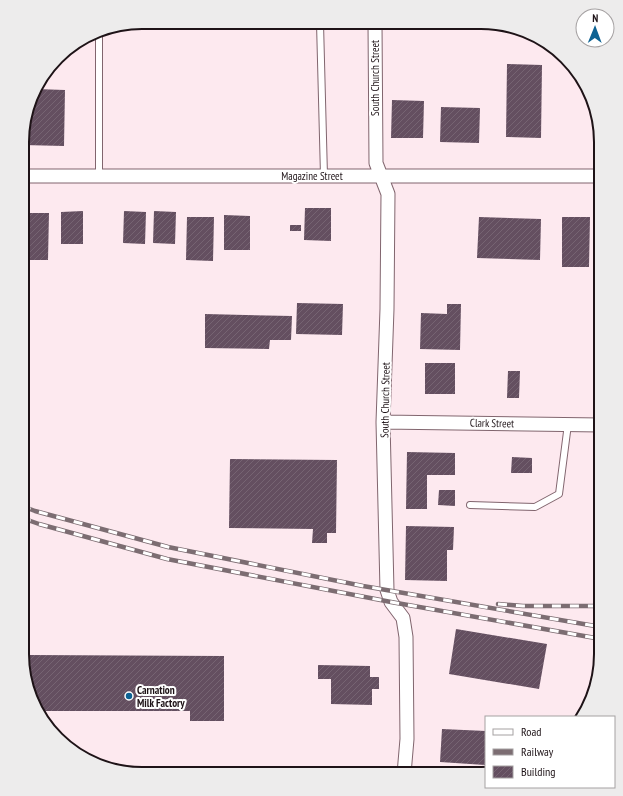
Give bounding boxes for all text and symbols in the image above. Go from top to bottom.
north arrow [575,8,615,48]
text: N [592,11,598,25]
street label: South Church Street [368,40,382,116]
street label: Magazine Street [281,169,343,183]
street label: South Church Street [377,362,393,438]
street label: Clark Street [470,416,514,430]
place label: Carnation Milk Factory [137,683,185,710]
marker: Carnation Milk Factory [124,691,134,701]
legend [485,716,615,788]
text: Road [521,724,541,739]
text: Railway [521,744,554,759]
text: Building [521,764,556,779]

